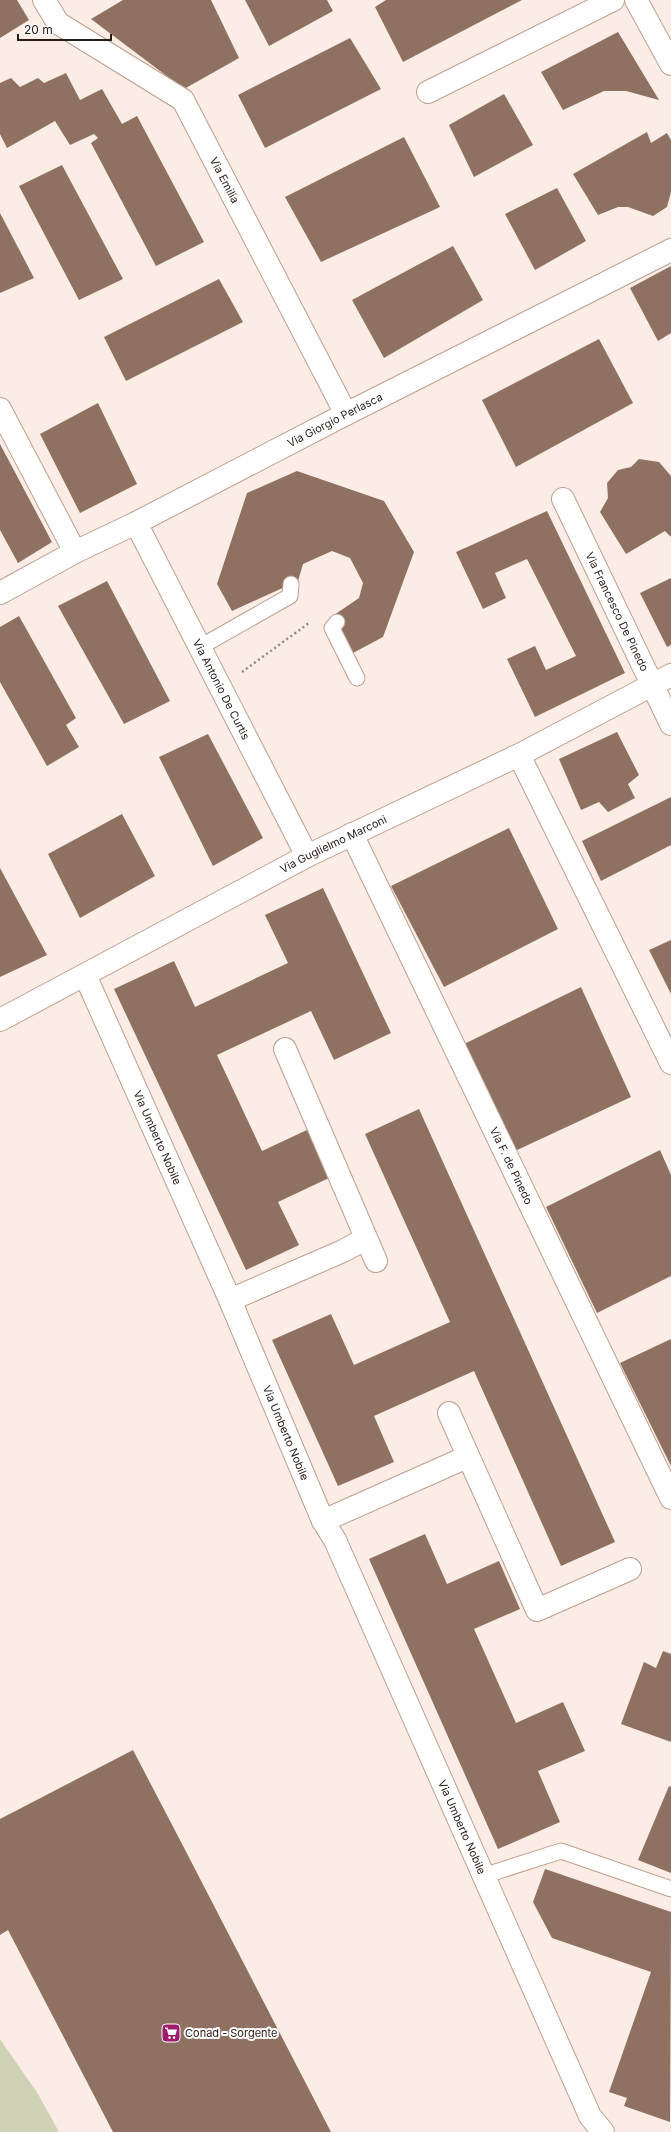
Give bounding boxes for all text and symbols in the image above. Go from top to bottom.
scale bar [18,16,111,42]
text: 20 m [24,22,53,37]
street label: Via Emilia [207,155,242,206]
street label: Via Giorgio Perlasca [285,390,385,450]
street label: Via Francesco De Pinedo [583,550,652,674]
street label: Via Antonio De Curtis [190,637,253,742]
street label: Via Guglielmo Marconi [278,812,389,876]
street label: Via Umberto Nobile [130,1088,185,1187]
street label: Via F. de Pinedo [487,1125,536,1207]
street label: Via Umberto Nobile [260,1383,312,1482]
street label: Via Umberto Nobile [435,1778,489,1876]
supermarket icon: Conad - Sorgente [160,2022,182,2044]
place label: Conad - Sorgente [185,2026,277,2040]

